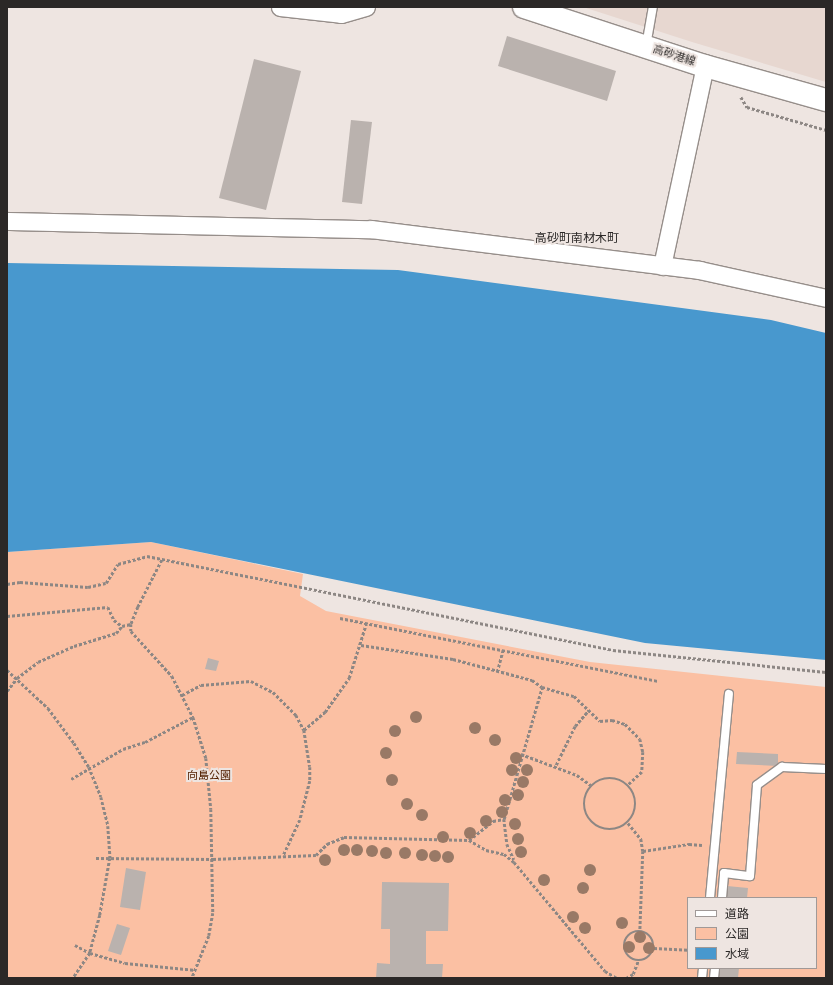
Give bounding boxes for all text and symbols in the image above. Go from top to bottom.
street label: 高砂港線 [651,43,697,69]
district label: 高砂町南材木町 [535,232,619,246]
park label: 向島公園 [187,769,231,783]
legend [687,897,817,969]
text: 道路 [725,907,749,922]
text: 公園 [725,927,749,942]
text: 水域 [725,947,749,962]

